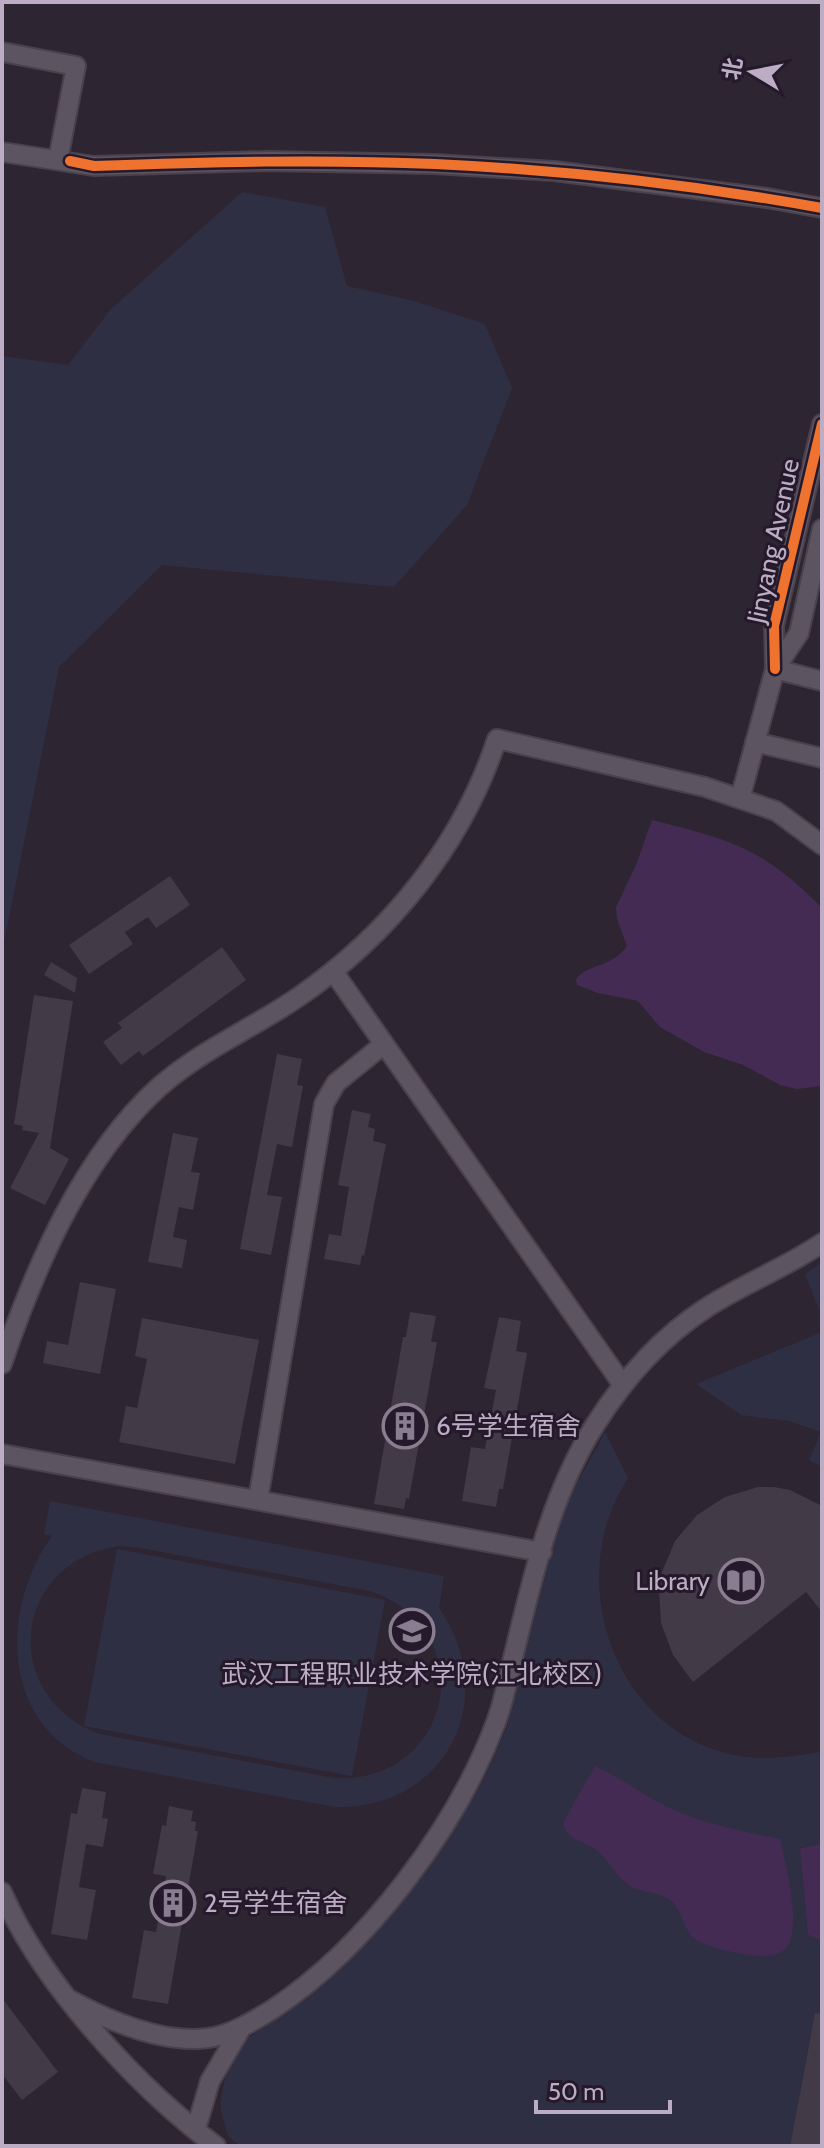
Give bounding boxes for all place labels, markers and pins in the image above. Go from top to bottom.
building icon: 6号学生宿舍 [381,1402,429,1450]
place label: 6号学生宿舍 [436,1410,581,1442]
library icon: Library [717,1557,765,1605]
place label: Library [635,1565,710,1597]
school or university icon: 武汉工程职业技术学院(江北校区) [388,1607,436,1655]
place label: 武汉工程职业技术学院(江北校区) [222,1658,602,1690]
building icon: 2号学生宿舍 [149,1879,197,1927]
place label: 2号学生宿舍 [204,1887,348,1919]

